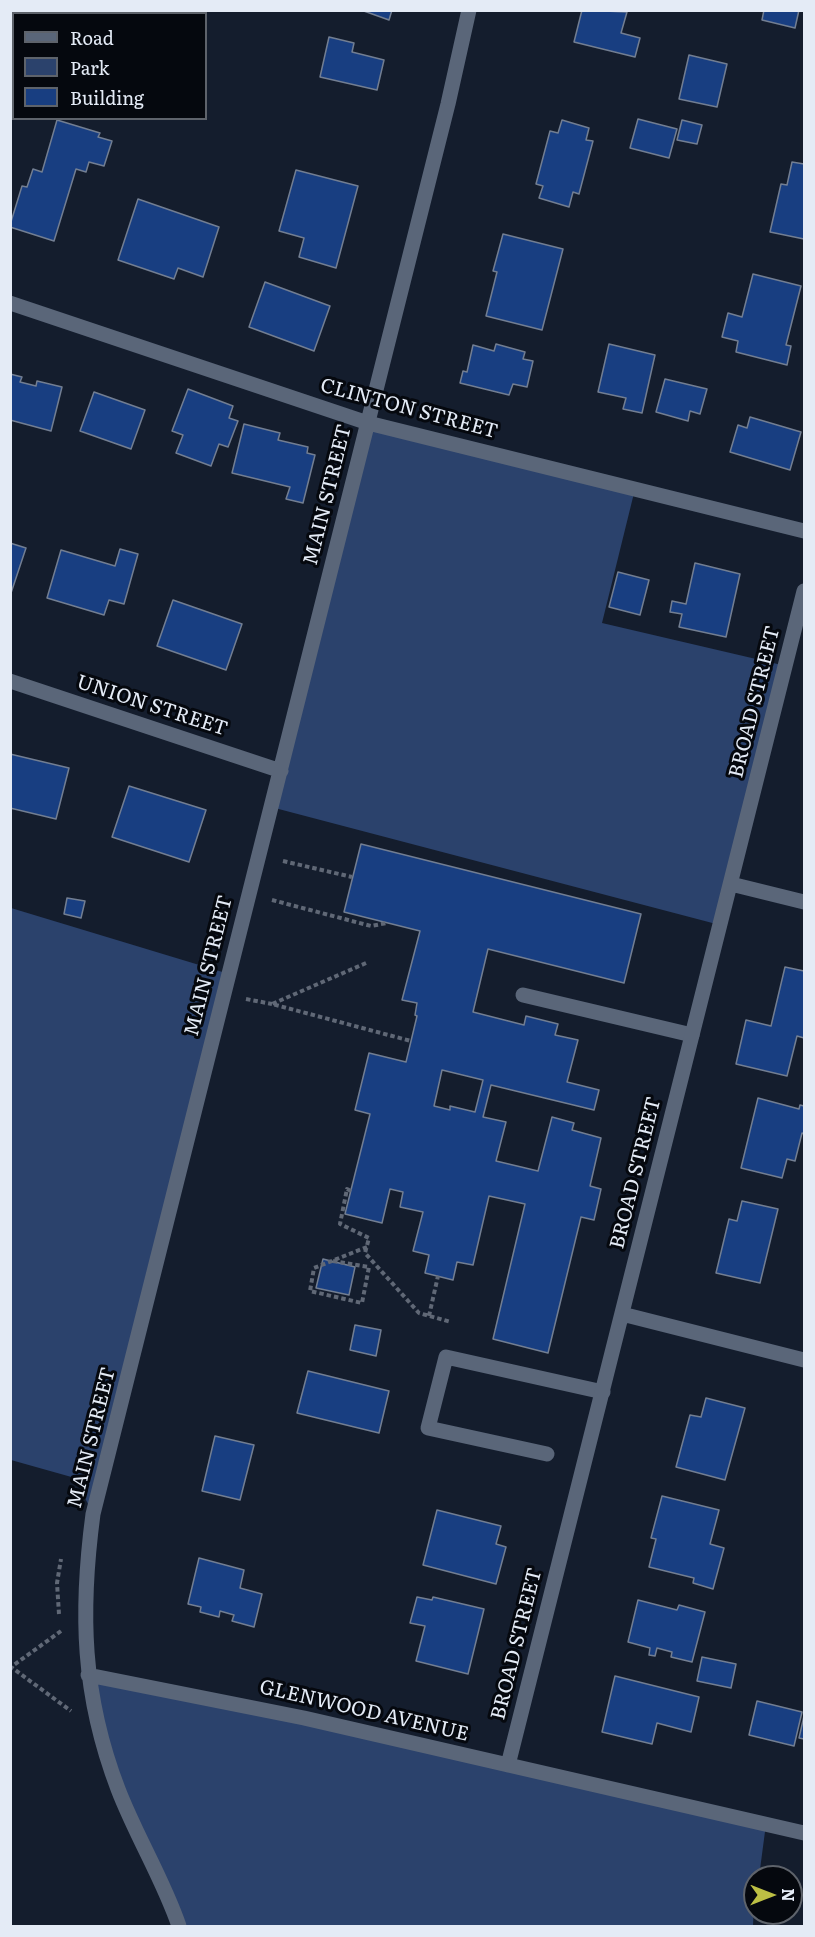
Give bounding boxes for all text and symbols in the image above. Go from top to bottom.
legend [12,12,207,120]
text: Road [70,24,114,51]
text: Park [70,54,109,81]
text: Building [70,84,144,111]
street label: CLINTON STREET [318,374,500,444]
street label: MAIN STREET [299,422,357,568]
street label: BROAD STREET [725,624,785,780]
street label: UNION STREET [73,670,231,742]
street label: MAIN STREET [180,893,238,1039]
street label: BROAD STREET [606,1095,666,1251]
street label: MAIN STREET [63,1365,121,1511]
street label: BROAD STREET [487,1566,547,1722]
street label: GLENWOOD AVENUE [257,1675,471,1747]
north arrow [743,1865,803,1925]
text: N [777,1888,801,1902]

